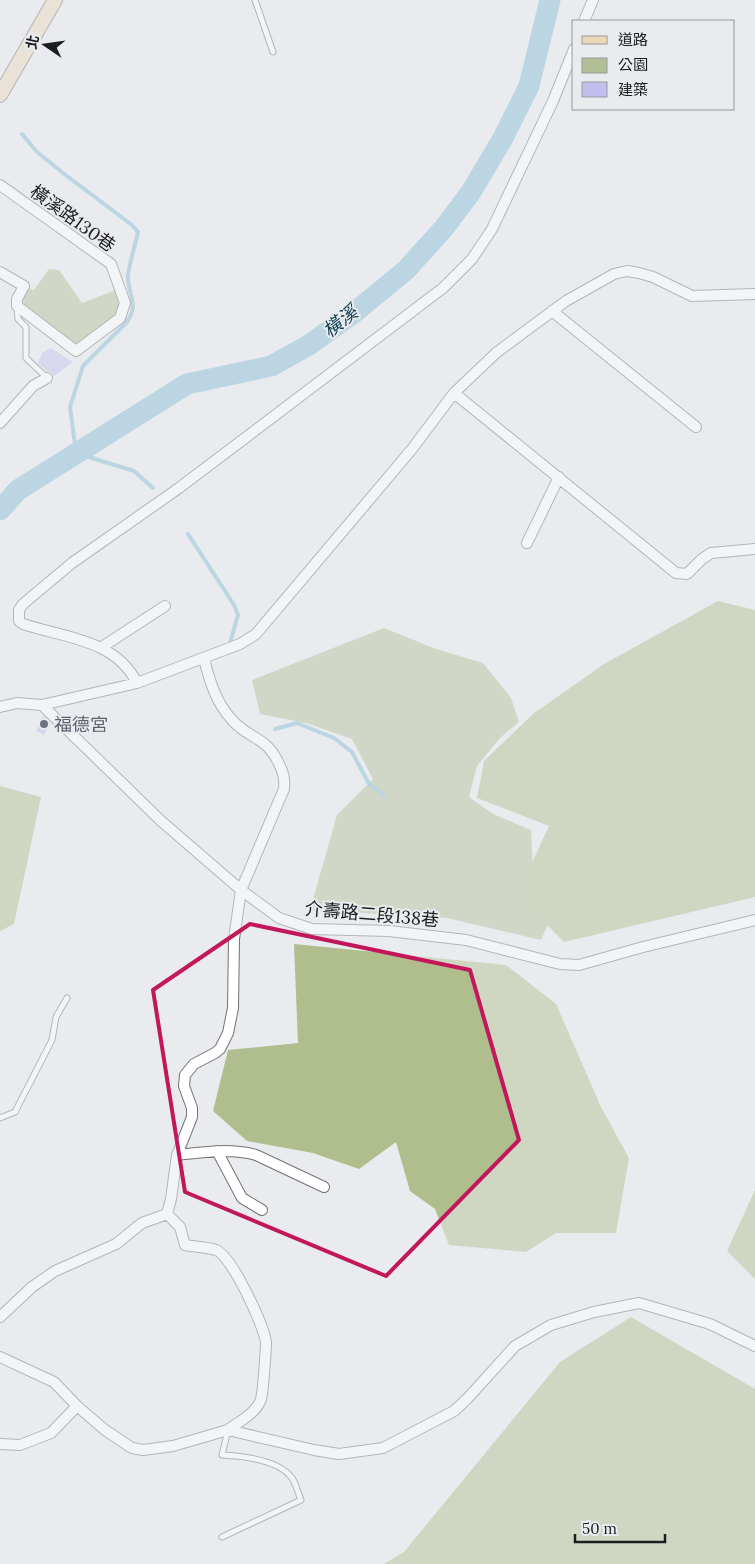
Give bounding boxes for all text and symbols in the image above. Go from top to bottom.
north arrow [20,20,70,70]
legend [572,20,735,110]
text: 道路 [618,30,648,49]
text: 北 [22,33,43,51]
text: 公園 [618,55,648,74]
text: 建築 [618,80,648,99]
street label: 橫溪路130巷 [26,179,120,257]
water label: 橫溪 [318,298,365,342]
place label: 福德宮 [54,713,108,736]
marker: 福德宮 [38,718,50,730]
street label: 介壽路二段138巷 [304,897,440,931]
scale bar [575,1512,665,1544]
text: 50 m [582,1519,617,1538]

